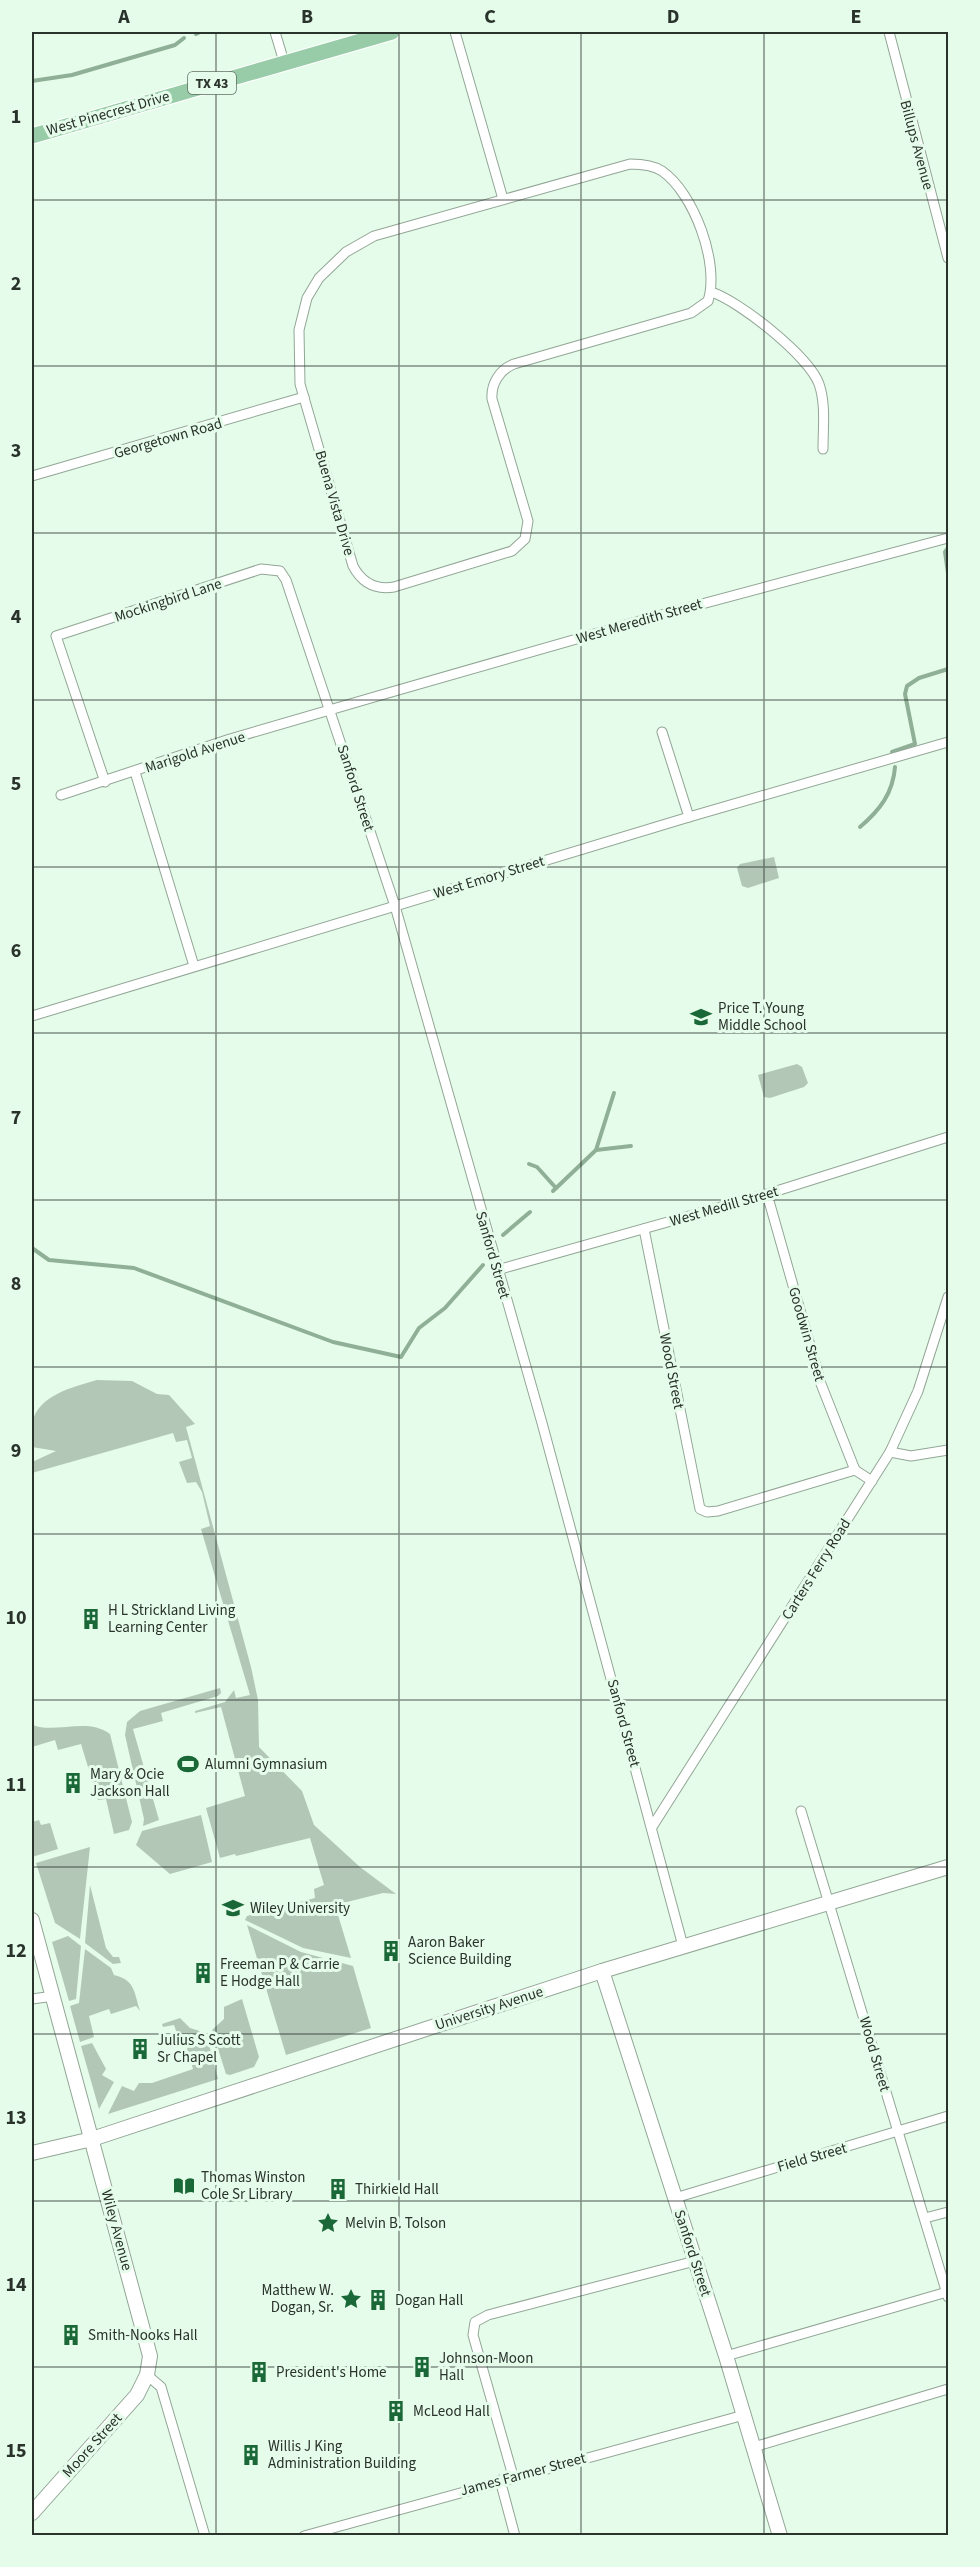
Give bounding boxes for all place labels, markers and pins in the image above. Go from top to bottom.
place label: Price T. Young Middle School [718,998,807,1036]
school or university icon: Price T. Young Middle School [689,1005,713,1029]
place label: H L Strickland Living Learning Center [108,1600,236,1638]
building icon: H L Strickland Living Learning Center [79,1607,103,1631]
sports icon: Alumni Gymnasium [176,1752,200,1776]
place label: Alumni Gymnasium [205,1754,328,1775]
place label: Mary & Ocie Jackson Hall [90,1764,170,1802]
building icon: Mary & Ocie Jackson Hall [61,1771,85,1795]
school or university icon: Wiley University [221,1896,245,1920]
place label: Wiley University [250,1898,350,1919]
place label: Aaron Baker Science Building [408,1932,512,1970]
building icon: Aaron Baker Science Building [379,1939,403,1963]
place label: Freeman P & Carrie E Hodge Hall [220,1954,340,1992]
building icon: Freeman P & Carrie E Hodge Hall [191,1961,215,1985]
place label: Julius S Scott Sr Chapel [157,2030,241,2068]
building icon: Julius S Scott Sr Chapel [128,2037,152,2061]
place label: Thomas Winston Cole Sr Library [201,2167,305,2205]
library icon: Thomas Winston Cole Sr Library [172,2174,196,2198]
building icon: Thirkield Hall [326,2177,350,2201]
place label: Thirkield Hall [355,2179,439,2200]
place icon: Melvin B. Tolson [316,2211,340,2235]
place label: Melvin B. Tolson [345,2213,446,2234]
place label: Matthew W. Dogan, Sr. [261,2280,334,2318]
place icon: Matthew W. Dogan, Sr. [339,2287,363,2311]
building icon: Dogan Hall [366,2288,390,2312]
place label: Dogan Hall [395,2290,464,2311]
building icon: Smith-Nooks Hall [59,2323,83,2347]
place label: Smith-Nooks Hall [88,2325,198,2346]
place label: Johnson-Moon Hall [439,2348,533,2386]
building icon: Johnson-Moon Hall [410,2355,434,2379]
building icon: President's Home [247,2360,271,2384]
place label: President's Home [276,2362,387,2383]
building icon: McLeod Hall [384,2399,408,2423]
place label: McLeod Hall [413,2401,490,2422]
place label: Willis J King Administration Building [268,2436,417,2474]
building icon: Willis J King Administration Building [239,2443,263,2467]

